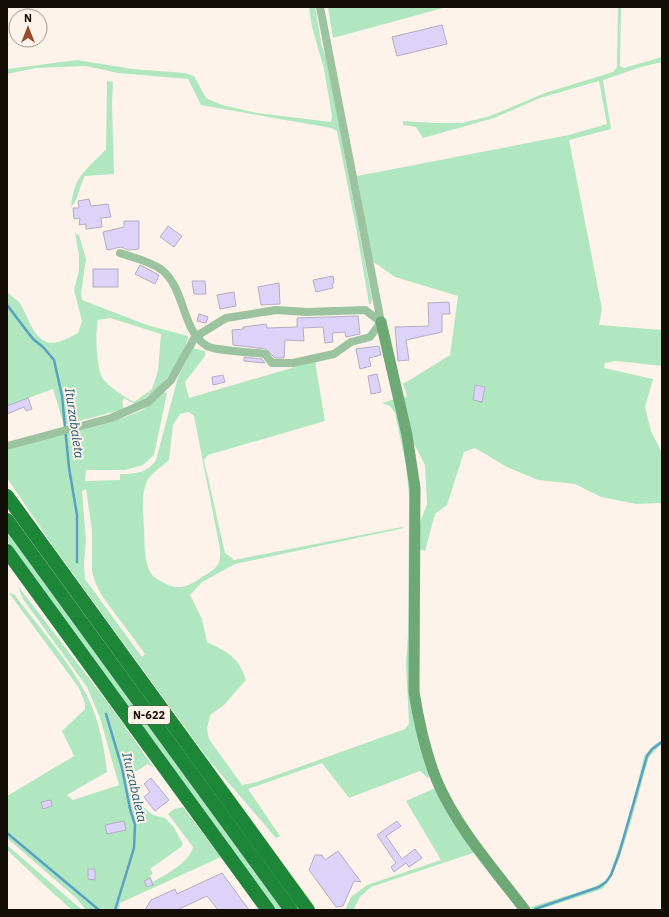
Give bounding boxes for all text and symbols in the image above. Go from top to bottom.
north arrow [8,8,48,48]
text: N [24,11,32,25]
water label: Iturzabaleta [61,387,88,460]
road number: N-622 [128,706,170,724]
water label: Iturzabaleta [118,750,151,824]

